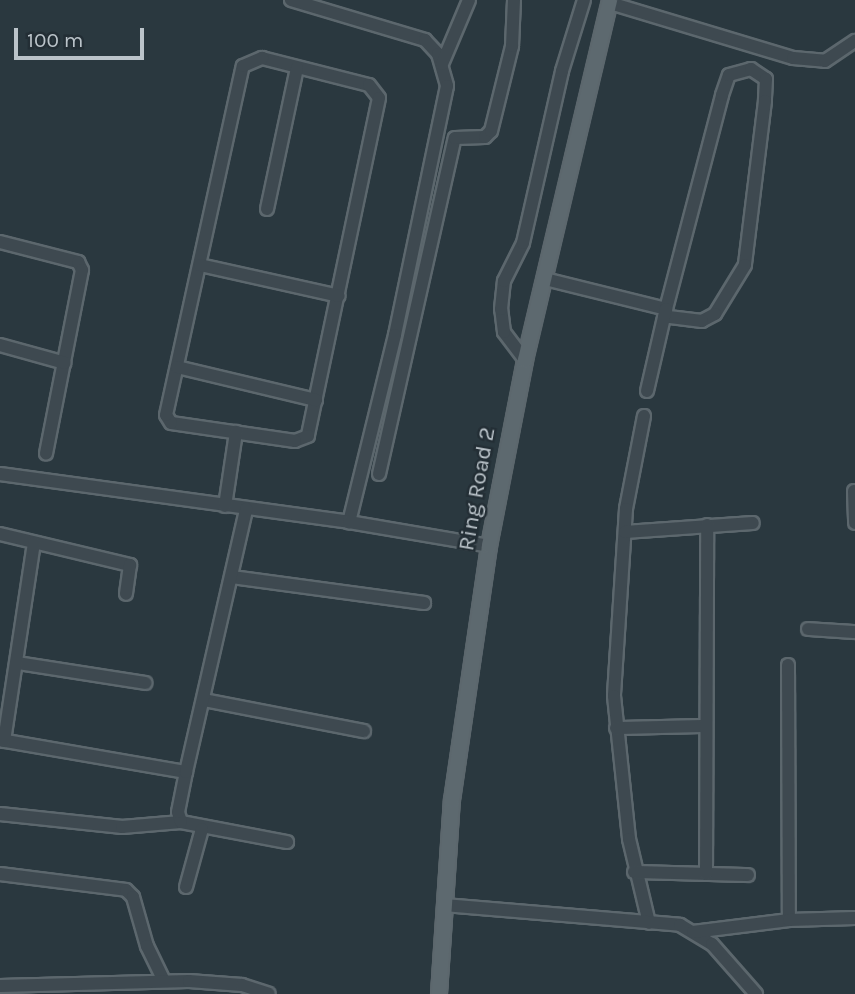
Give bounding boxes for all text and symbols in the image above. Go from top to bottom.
scale bar [18,14,147,58]
text: 100 m [27,28,84,52]
street label: Ring Road 2 [453,425,501,553]

